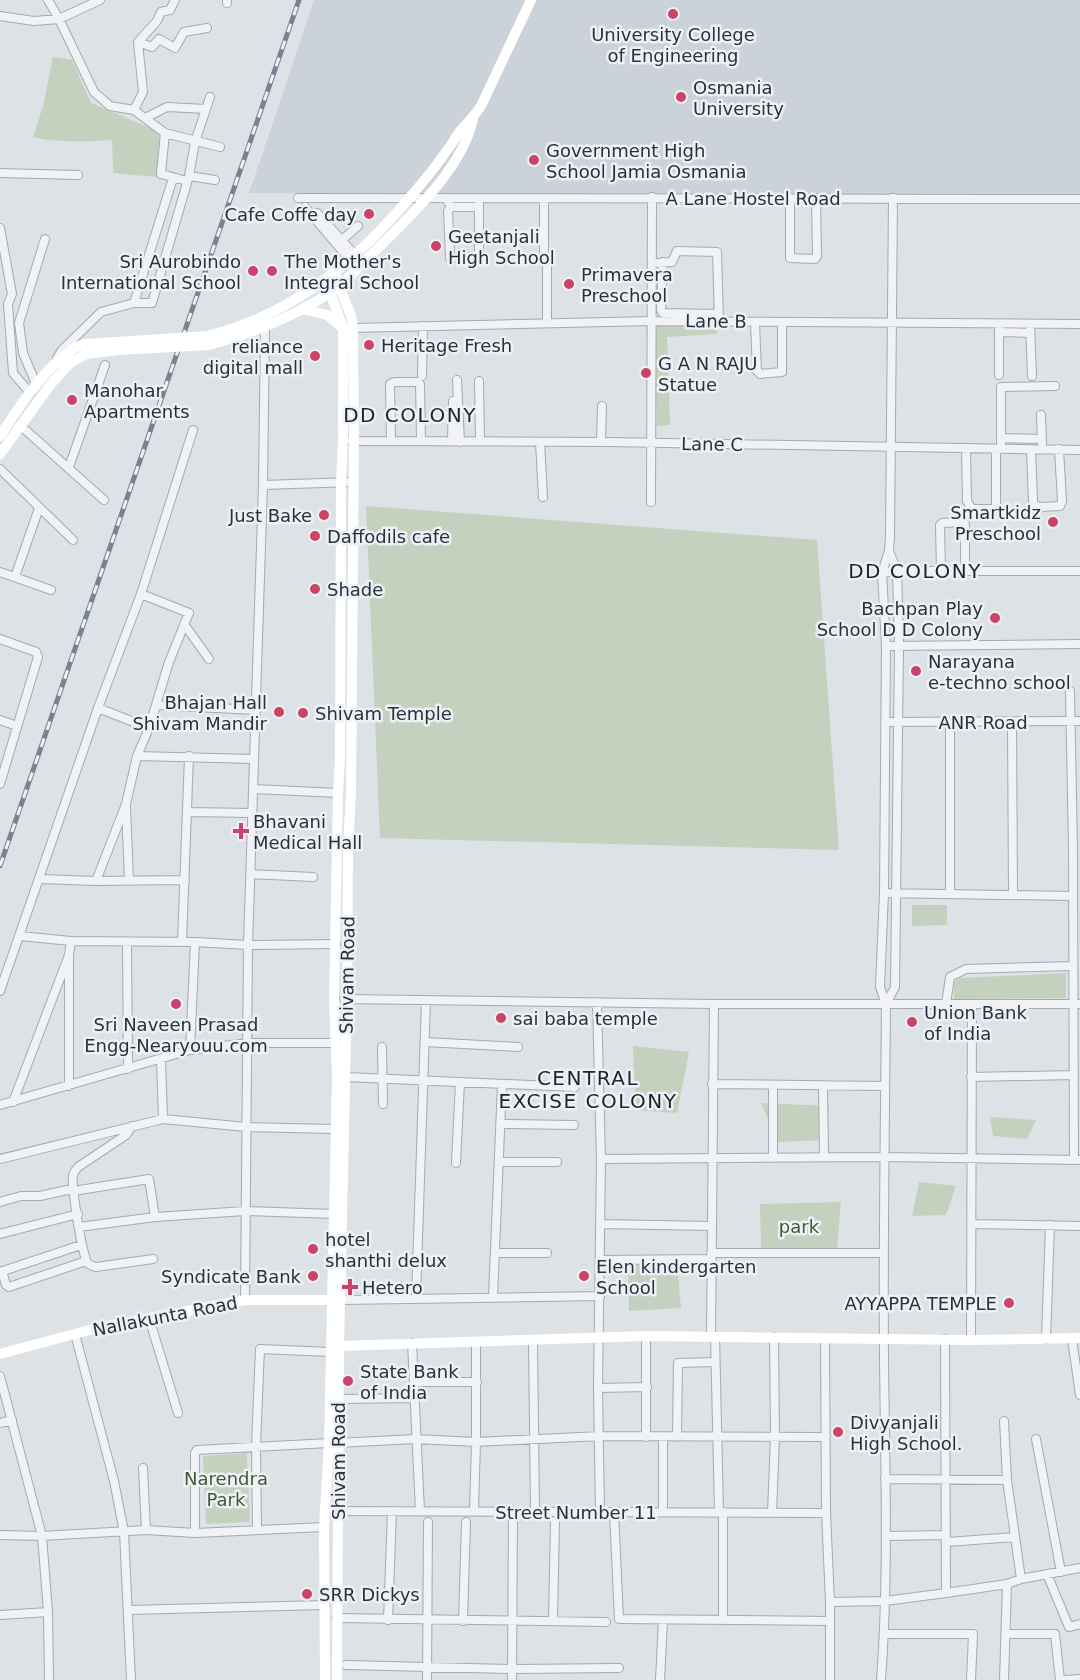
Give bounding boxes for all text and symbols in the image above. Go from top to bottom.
marker: University College of Engineering [666,7,680,21]
place label: University College of Engineering [591,24,755,66]
place label: Osmania University [693,77,784,119]
marker: Osmania University [674,90,688,104]
place label: Government High School Jamia Osmania [546,140,747,182]
marker: Government High School Jamia Osmania [527,153,541,167]
street label: A Lane Hostel Road [665,188,841,209]
place label: Cafe Coffe day [224,204,357,225]
marker: Cafe Coffe day [362,207,376,221]
place label: Geetanjali High School [448,226,555,268]
marker: Geetanjali High School [429,239,443,253]
place label: Sri Aurobindo International School [61,251,241,293]
place label: The Mother's Integral School [283,251,419,293]
marker: Sri Aurobindo International School [246,264,260,278]
marker: The Mother's Integral School [265,264,279,278]
place label: Primavera Preschool [581,264,673,306]
marker: Primavera Preschool [562,277,576,291]
street label: Lane B [685,310,747,332]
place label: Heritage Fresh [381,335,512,356]
place label: reliance digital mall [203,336,303,378]
marker: Heritage Fresh [362,338,376,352]
marker: reliance digital mall [308,349,322,363]
place label: G A N RAJU Statue [658,353,757,395]
marker: G A N RAJU Statue [639,366,653,380]
place label: Manohar Apartments [84,380,190,422]
marker: Manohar Apartments [65,393,79,407]
district label: DD COLONY [343,403,477,427]
street label: Lane C [681,433,743,455]
place label: Smartkidz Preschool [950,502,1041,544]
place label: Just Bake [228,505,312,526]
marker: Just Bake [317,508,331,522]
marker: Smartkidz Preschool [1046,515,1060,529]
place label: Daffodils cafe [327,526,450,547]
marker: Daffodils cafe [308,529,322,543]
district label: DD COLONY [848,559,982,583]
place label: Shade [327,579,383,600]
marker: Shade [308,582,322,596]
place label: Bachpan Play School D D Colony [817,598,983,640]
marker: Bachpan Play School D D Colony [988,611,1002,625]
place label: Narayana e-techno school [928,651,1071,693]
marker: Narayana e-techno school [909,664,923,678]
place label: Bhajan Hall Shivam Mandir [132,692,268,734]
place label: Shivam Temple [315,703,452,724]
marker: Bhajan Hall Shivam Mandir [272,705,286,719]
marker: Shivam Temple [296,706,310,720]
street label: ANR Road [938,712,1028,733]
place label: Bhavani Medical Hall [253,811,362,853]
marker: Bhavani Medical Hall [234,824,248,838]
street label: Shivam Road [335,916,359,1034]
marker: Sri Naveen Prasad Engg-Nearyouu.com [169,997,183,1011]
place label: Union Bank of India [924,1002,1028,1044]
place label: sai baba temple [513,1008,658,1029]
marker: sai baba temple [494,1011,508,1025]
place label: Sri Naveen Prasad Engg-Nearyouu.com [84,1014,268,1056]
marker: Union Bank of India [905,1015,919,1029]
district label: CENTRAL EXCISE COLONY [499,1066,678,1113]
park label: park [779,1216,820,1237]
place label: hotel shanthi delux [325,1229,447,1271]
marker: hotel shanthi delux [306,1242,320,1256]
place label: Elen kindergarten School [596,1256,756,1298]
place label: Syndicate Bank [161,1266,302,1287]
marker: Syndicate Bank [306,1269,320,1283]
marker: Elen kindergarten School [577,1269,591,1283]
place label: Hetero [362,1277,423,1298]
marker: Hetero [343,1280,357,1294]
street label: Nallakunta Road [91,1292,239,1340]
place label: AYYAPPA TEMPLE [844,1293,997,1314]
marker: AYYAPPA TEMPLE [1002,1296,1016,1310]
place label: State Bank of India [360,1361,459,1403]
marker: State Bank of India [341,1374,355,1388]
street label: Shivam Road [328,1402,349,1520]
place label: Divyanjali High School. [850,1412,963,1454]
marker: Divyanjali High School. [831,1425,845,1439]
park label: Narendra Park [184,1468,268,1510]
street label: Street Number 11 [495,1502,657,1523]
place label: SRR Dickys [319,1584,420,1605]
marker: SRR Dickys [300,1587,314,1601]

